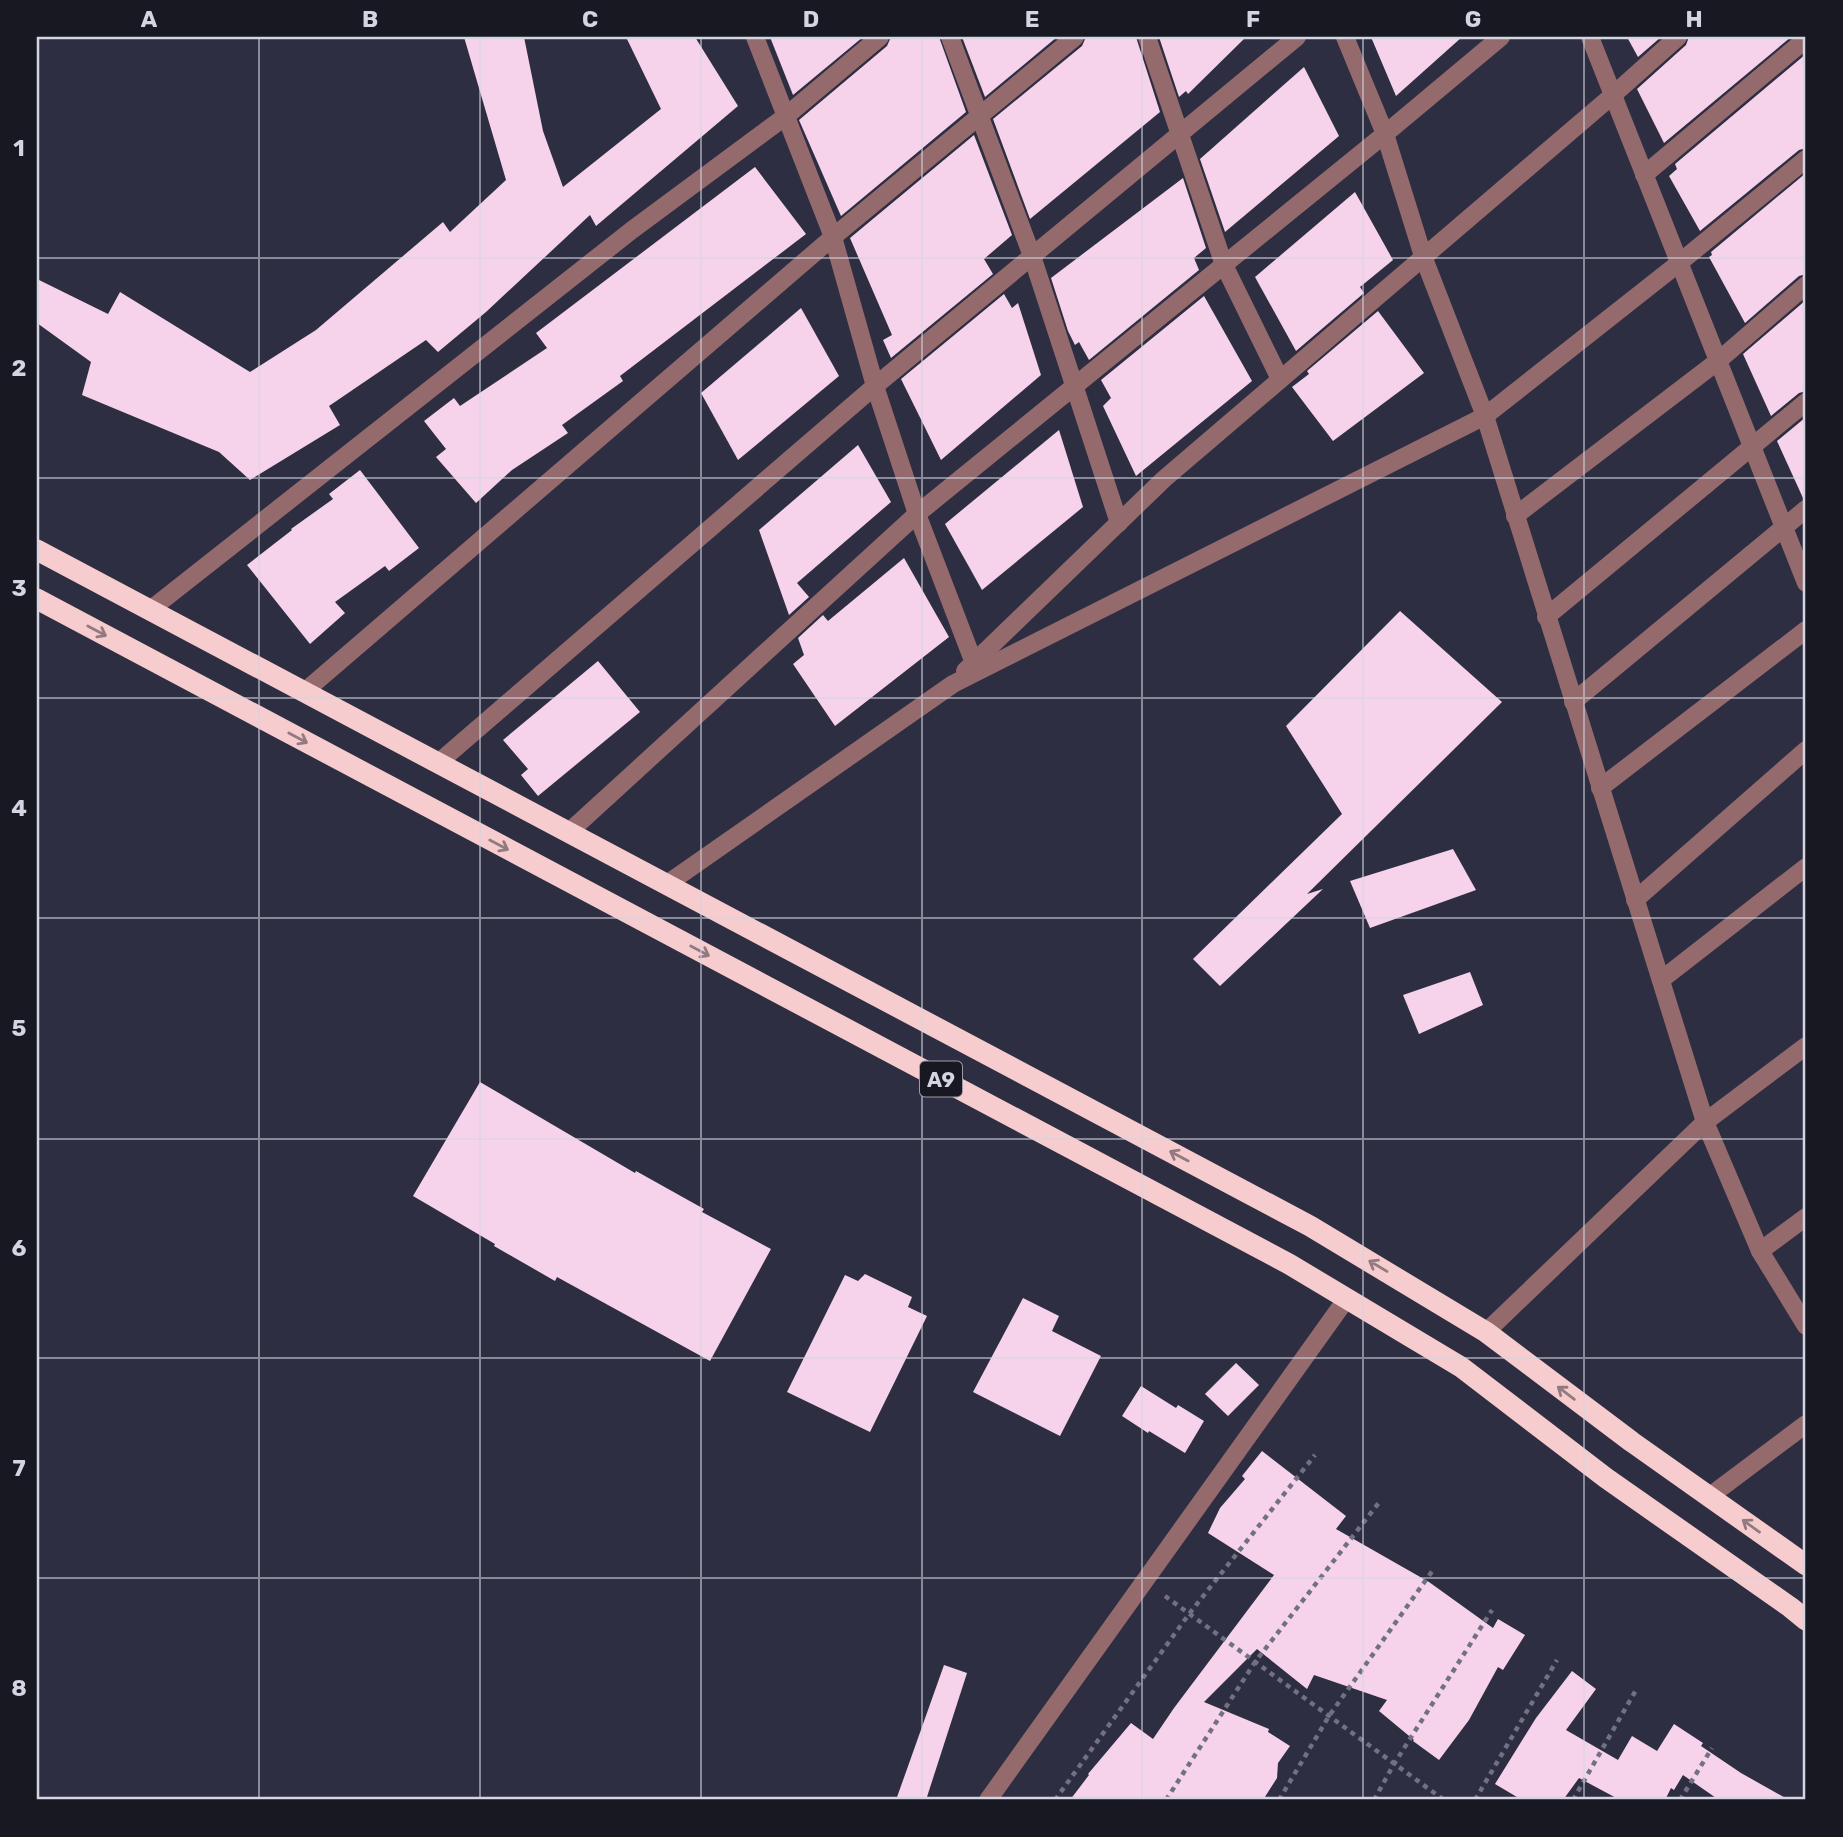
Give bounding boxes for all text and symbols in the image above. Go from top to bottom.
text: A [141,5,158,33]
text: B [362,5,378,33]
text: C [582,5,598,33]
text: D [803,5,819,33]
text: E [1025,5,1039,33]
text: F [1246,5,1260,33]
text: G [1465,5,1481,33]
text: H [1685,5,1703,33]
text: 1 [13,134,25,162]
text: 2 [12,354,26,382]
text: 3 [11,574,27,602]
one-way arrow [86,625,107,639]
one-way arrow [287,732,308,745]
text: 4 [11,794,27,822]
one-way arrow [488,838,509,852]
one-way arrow [689,945,710,959]
text: 5 [12,1014,27,1042]
road number: A9 [920,1062,962,1096]
one-way arrow [1169,1149,1189,1163]
text: 6 [12,1234,27,1262]
one-way arrow [1368,1258,1388,1272]
one-way arrow [1557,1385,1576,1400]
text: 7 [12,1454,26,1482]
one-way arrow [1742,1519,1761,1533]
text: 8 [11,1674,27,1702]

